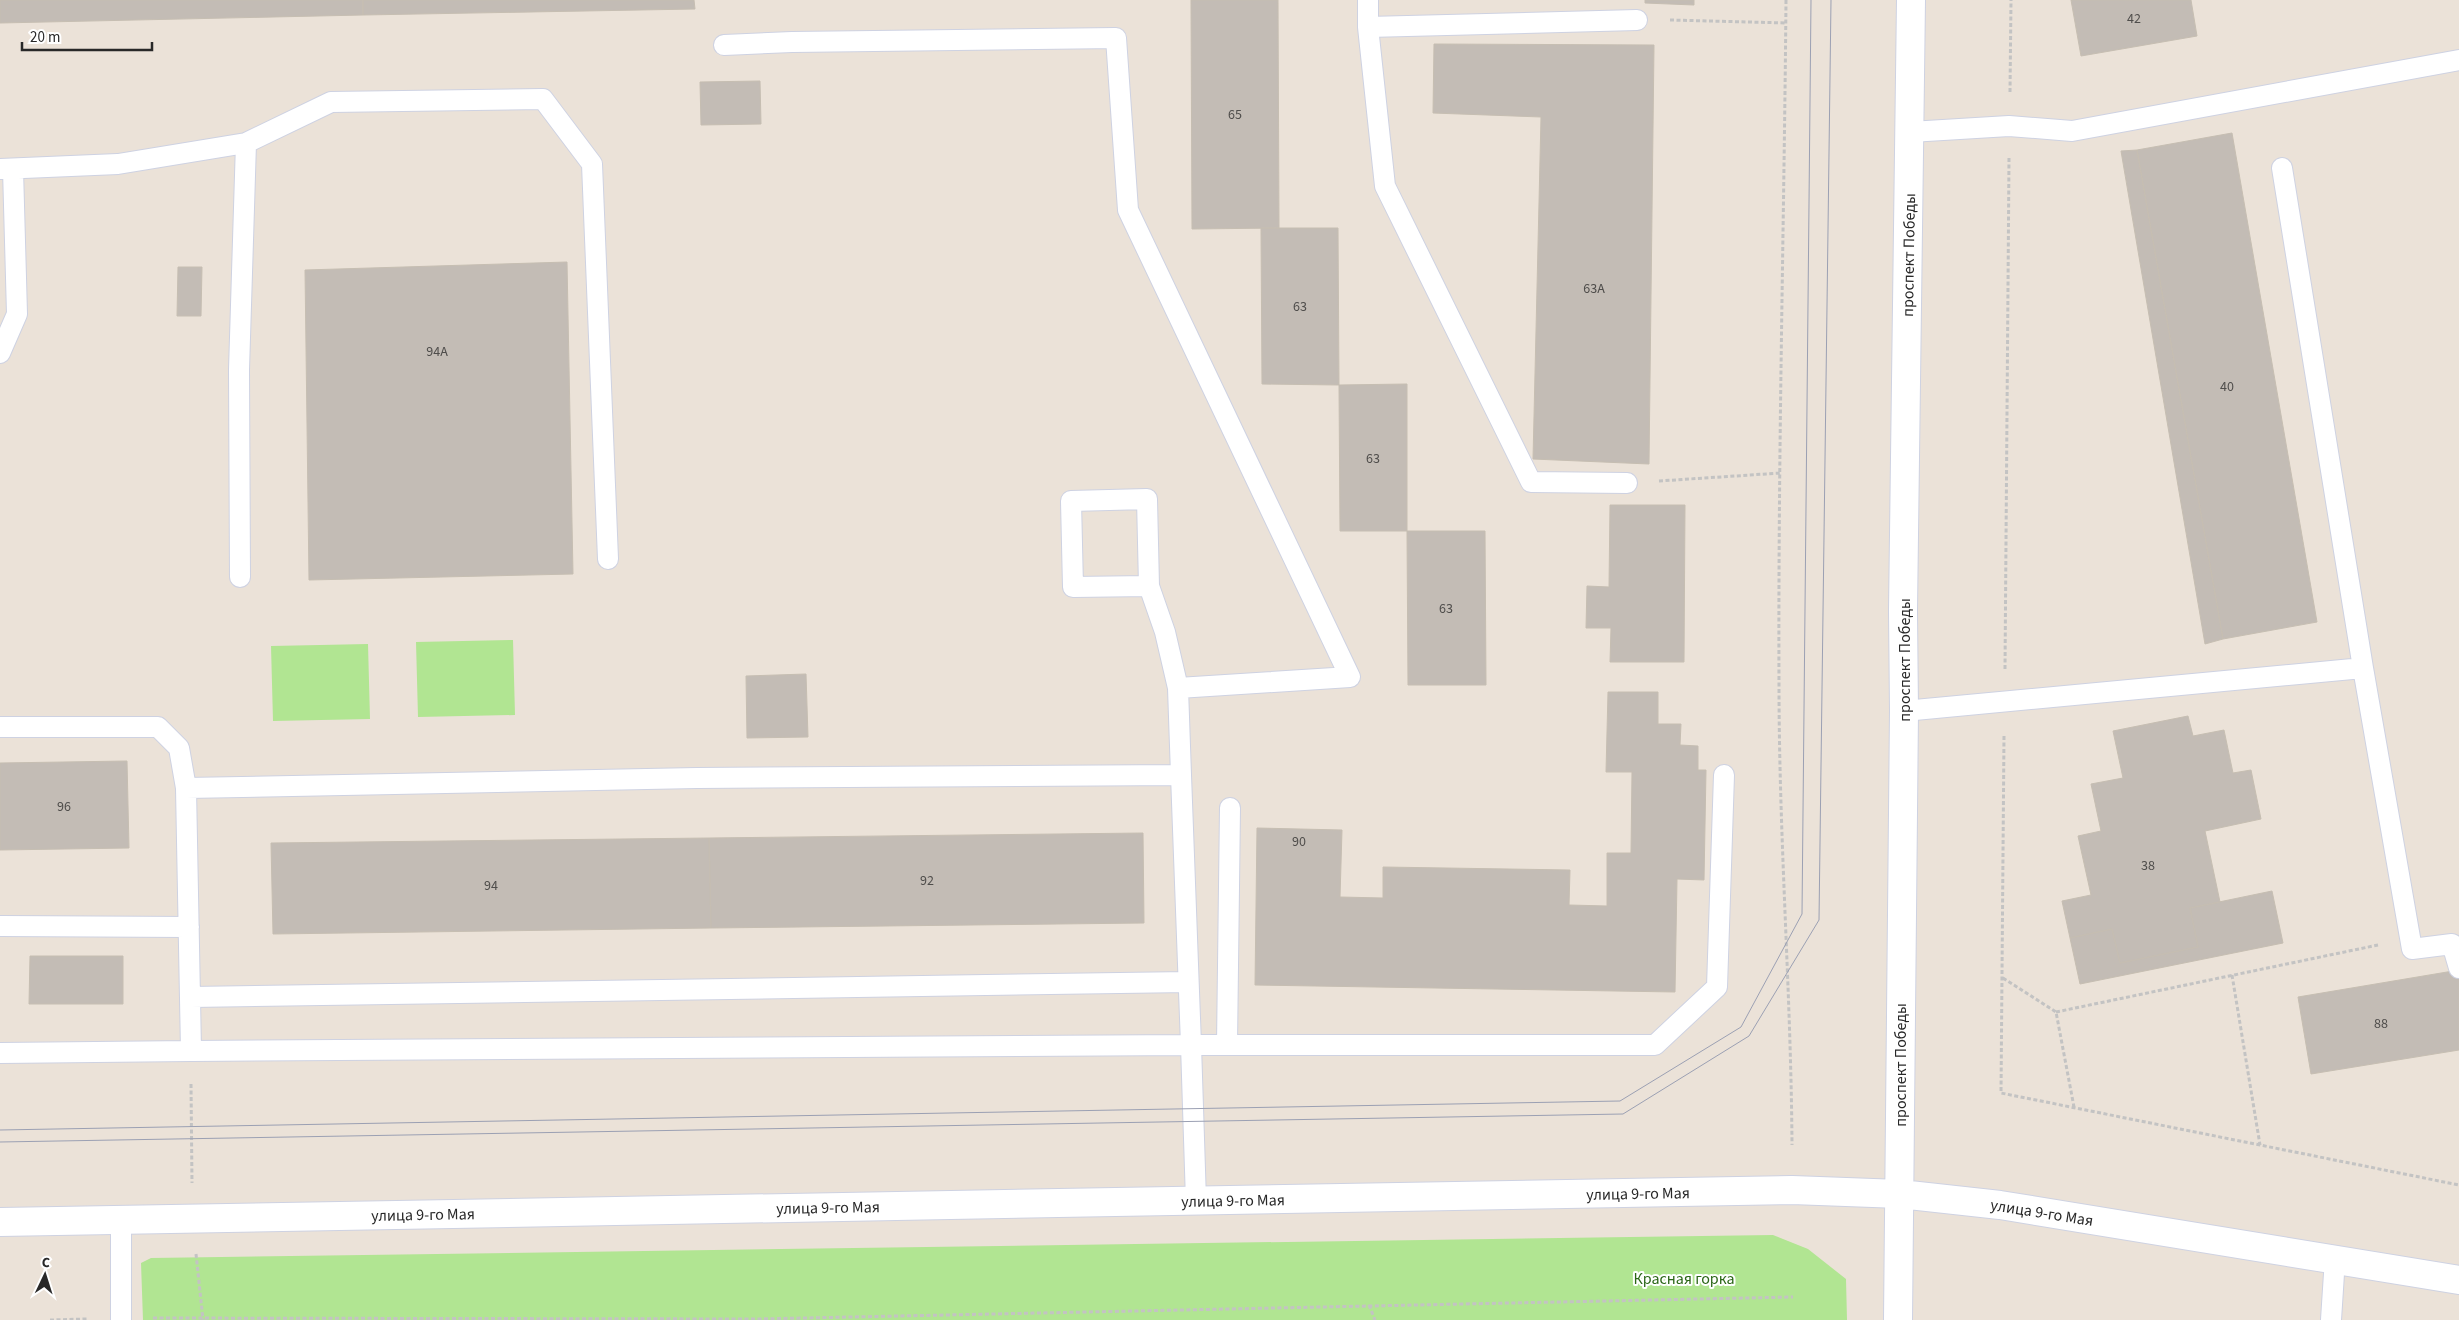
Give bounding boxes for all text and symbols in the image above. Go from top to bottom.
house number: 42 [2127,9,2141,29]
scale bar [22,20,152,52]
text: 20 m [30,27,60,48]
house number: 65 [1228,105,1242,125]
street label: проспект Победы [1897,193,1921,317]
house number: 63А [1583,279,1605,299]
house number: 63 [1293,297,1307,317]
house number: 94А [426,342,448,362]
house number: 40 [2220,377,2234,397]
house number: 63 [1366,449,1380,469]
street label: проспект Победы [1894,598,1916,722]
house number: 63 [1439,599,1453,619]
house number: 96 [57,797,71,817]
house number: 90 [1292,832,1306,852]
house number: 38 [2141,856,2155,876]
house number: 92 [920,871,934,891]
house number: 94 [484,876,498,896]
street label: проспект Победы [1890,1003,1912,1127]
house number: 88 [2374,1014,2388,1034]
street label: улица 9-го Мая [1586,1182,1690,1206]
street label: улица 9-го Мая [1181,1189,1285,1213]
street label: улица 9-го Мая [1989,1194,2095,1232]
street label: улица 9-го Мая [776,1196,880,1220]
street label: улица 9-го Мая [371,1203,475,1227]
north arrow [20,1250,70,1300]
text: С [41,1253,51,1273]
park label: Красная горка [1633,1268,1735,1290]

